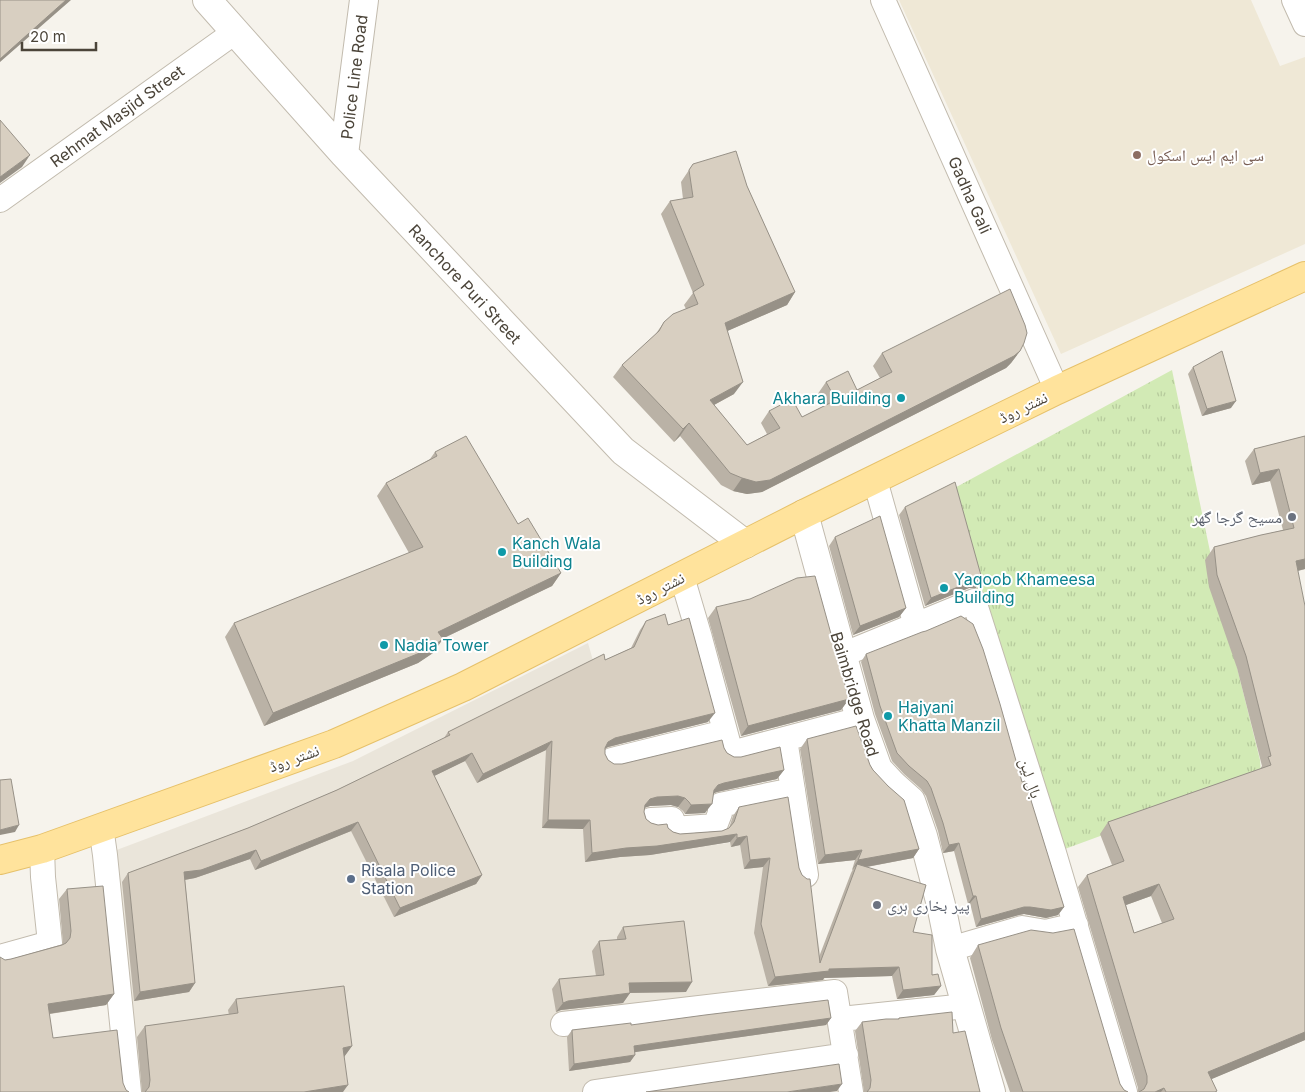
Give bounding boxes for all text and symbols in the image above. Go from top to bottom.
street label: Police Line Road [336,14,372,140]
scale bar [22,20,96,52]
text: 20 m [30,27,66,46]
street label: Rehmat Masjid Street [46,61,188,171]
place label: سی ایم ایس اسکول [1147,145,1264,166]
marker: سی ایم ایس اسکول [1131,149,1143,161]
street label: Gadha Gali [944,153,996,237]
street label: Ranchore Puri Street [405,220,525,348]
street label: نشتر روڈ [995,387,1051,427]
place label: Akhara Building [773,388,891,408]
marker: Akhara Building [895,392,907,404]
place label: مسیح گرجا گھر [1191,507,1282,528]
marker: مسیح گرجا گھر [1286,511,1298,523]
place label: Kanch Wala Building [512,533,601,571]
marker: Kanch Wala Building [496,546,508,558]
street label: نشتر روڈ [632,567,688,609]
place label: Yaqoob Khameesa Building [954,569,1095,607]
marker: Yaqoob Khameesa Building [938,582,950,594]
street label: Baimbridge Road [827,629,883,759]
place label: Nadia Tower [394,635,489,655]
marker: Nadia Tower [378,639,390,651]
place label: Hajyani Khatta Manzil [898,697,1000,735]
marker: Hajyani Khatta Manzil [882,710,894,722]
street label: نشتر روڈ [266,740,322,776]
street label: بال لین [1014,755,1047,801]
place label: Risala Police Station [361,860,456,898]
marker: Risala Police Station [345,873,357,885]
place label: پیر بخاری ہری [887,895,970,916]
marker: پیر بخاری ہری [871,899,883,911]

